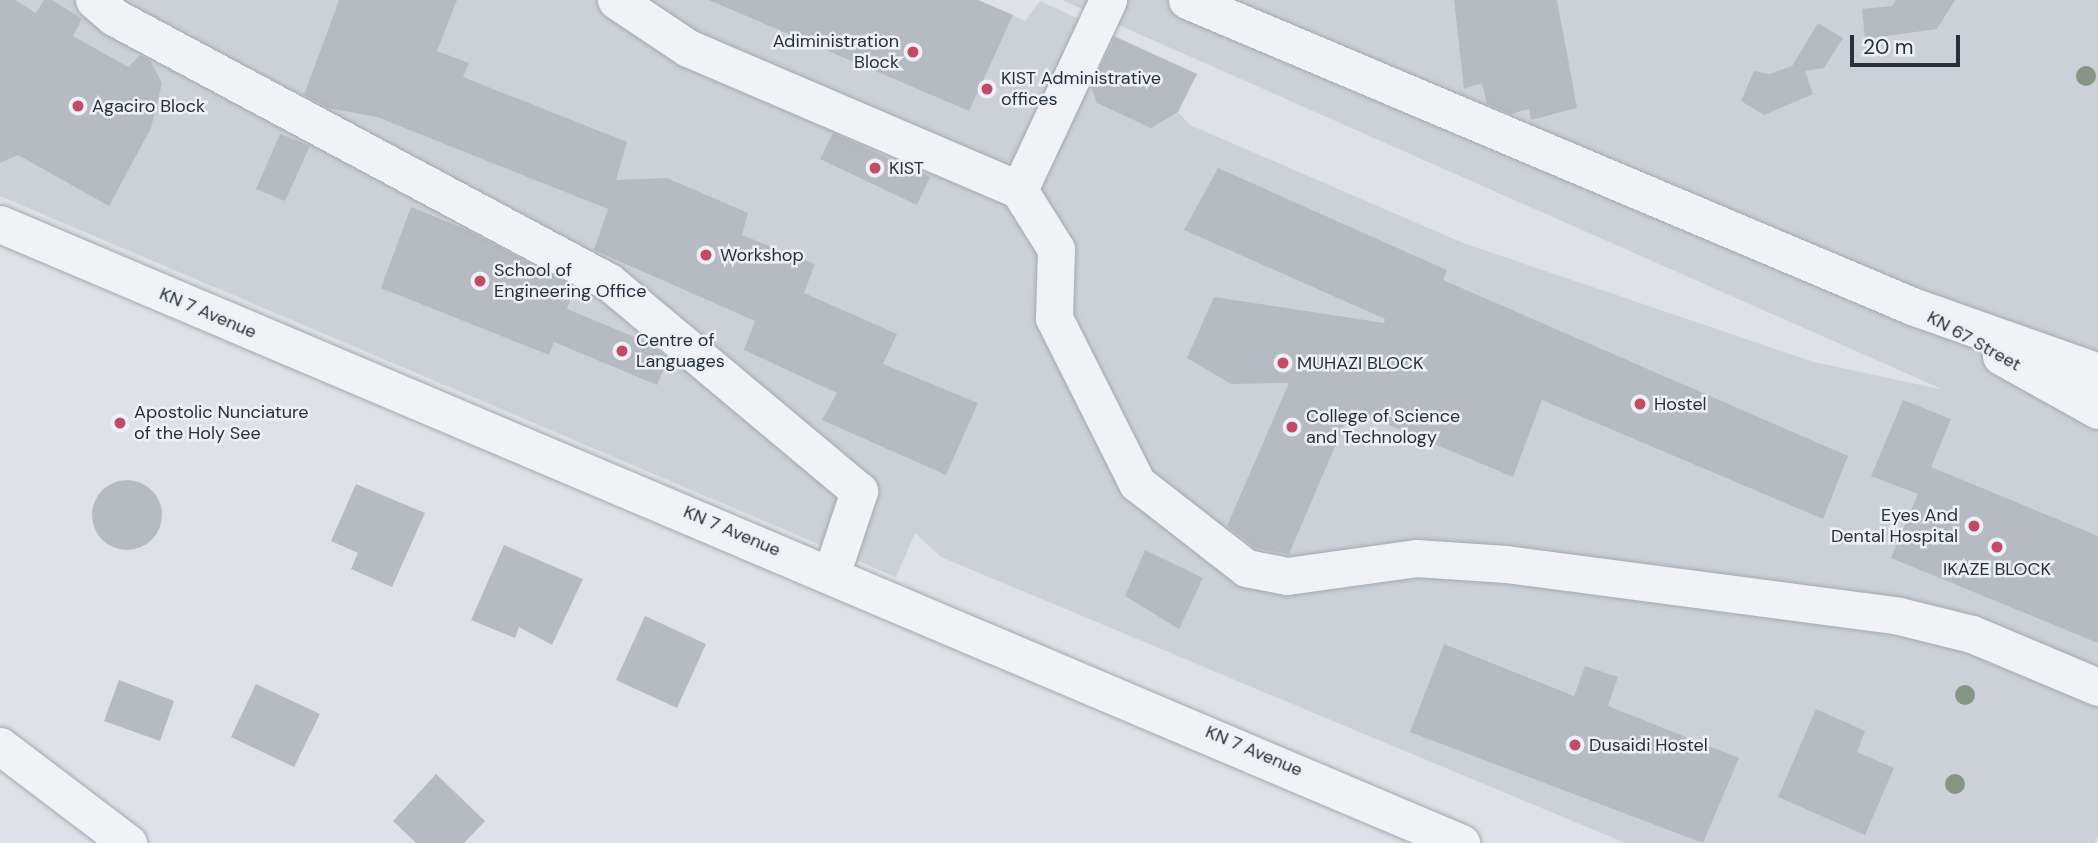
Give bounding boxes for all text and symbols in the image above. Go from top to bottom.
scale bar [1853,21,1963,65]
place label: Adiministration Block [773,31,899,74]
text: 20 m [1863,33,1914,61]
marker: Adiministration Block [905,44,921,60]
place label: KIST Administrative offices [1001,68,1161,110]
marker: KIST Administrative offices [979,81,995,97]
place label: Agaciro Block [92,95,205,117]
marker: Agaciro Block [70,98,86,114]
place label: KIST [889,157,924,179]
marker: KIST [867,160,883,176]
place label: Workshop [720,244,804,266]
marker: Workshop [698,247,714,263]
place label: School of Engineering Office [494,260,646,302]
marker: School of Engineering Office [472,273,488,289]
street label: KN 7 Avenue [156,283,260,343]
street label: KN 67 Street [1923,306,2025,376]
place label: Centre of Languages [636,330,725,372]
marker: Centre of Languages [614,343,630,359]
place label: MUHAZI BLOCK [1297,352,1423,374]
marker: MUHAZI BLOCK [1275,355,1291,371]
place label: Hostel [1654,393,1707,415]
marker: Hostel [1632,396,1648,412]
place label: Apostolic Nunciature of the Holy See [134,402,309,444]
place label: College of Science and Technology [1306,406,1460,448]
marker: Apostolic Nunciature of the Holy See [112,415,128,431]
marker: College of Science and Technology [1284,419,1300,435]
street label: KN 7 Avenue [680,501,784,561]
place label: Eyes And Dental Hospital [1831,505,1958,548]
marker: Eyes And Dental Hospital [1964,516,1984,536]
marker: IKAZE BLOCK [1989,539,2005,555]
place label: IKAZE BLOCK [1943,558,2051,580]
street label: KN 7 Avenue [1202,721,1306,781]
place label: Dusaidi Hostel [1589,734,1708,756]
marker: Dusaidi Hostel [1567,737,1583,753]

